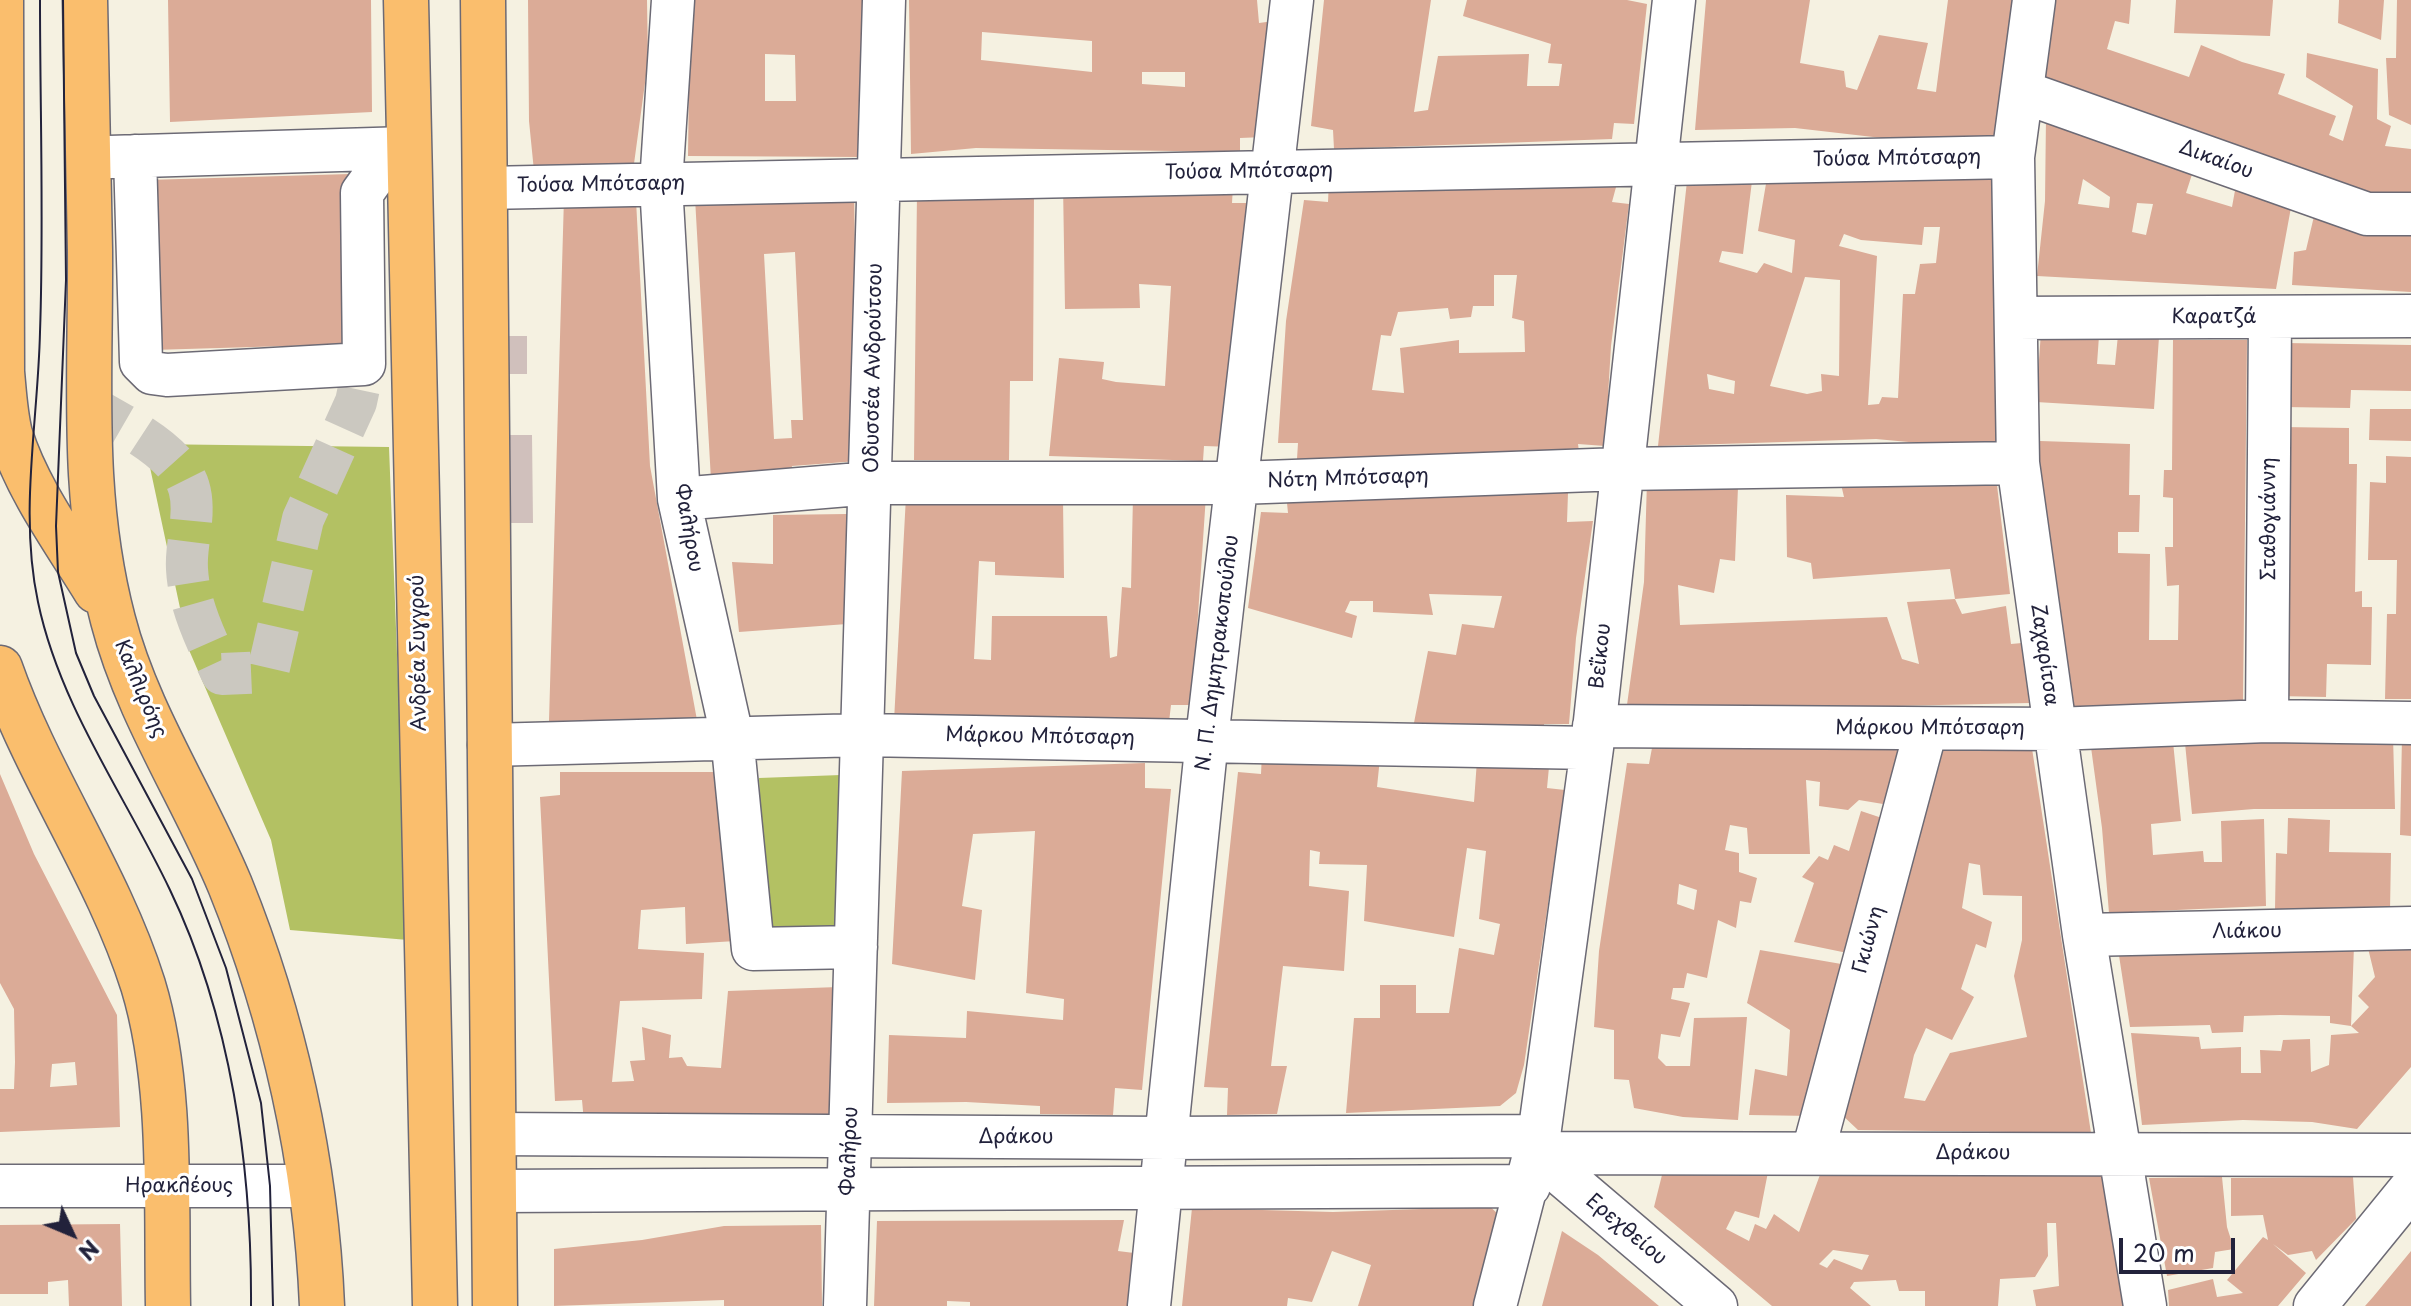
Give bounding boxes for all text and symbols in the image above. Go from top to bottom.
street label: Δικαίου [2176,136,2256,184]
street label: Τούσα Μπότσαρη [1813,146,1981,172]
street label: Τούσα Μπότσαρη [1165,159,1333,185]
street label: Τούσα Μπότσαρη [517,172,685,198]
street label: Οδυσσέα Ανδρούτσου [860,263,888,473]
street label: Καρατζά [2171,305,2257,329]
street label: Σταθογιάννη [2257,457,2281,581]
street label: Νότη Μπότσαρη [1267,464,1429,494]
street label: Φαλήρου [668,482,708,574]
street label: Ν. Π. Δημητρακοπούλου [1192,533,1244,773]
street label: Ανδρέα Συγγρού [406,575,432,731]
street label: Ζαχαρίτσα [2025,602,2063,708]
street label: Βεΐκου [1586,622,1616,690]
street label: Καλλιρόης [109,637,171,741]
street label: Μάρκου Μπότσαρη [1835,716,2025,740]
street label: Μάρκου Μπότσαρη [945,723,1135,751]
street label: Γκιώνη [1848,904,1890,976]
street label: Λιάκου [2212,919,2282,945]
street label: Φαλήρου [836,1106,864,1196]
street label: Δράκου [978,1125,1054,1149]
street label: Δράκου [1935,1141,2011,1165]
street label: Ηρακλέους [125,1174,233,1198]
street label: Ερεχθείου [1581,1189,1671,1271]
north arrow [32,1194,112,1274]
scale bar [2123,1222,2239,1272]
text: N [72,1233,108,1269]
text: 20 m [2133,1234,2195,1270]

